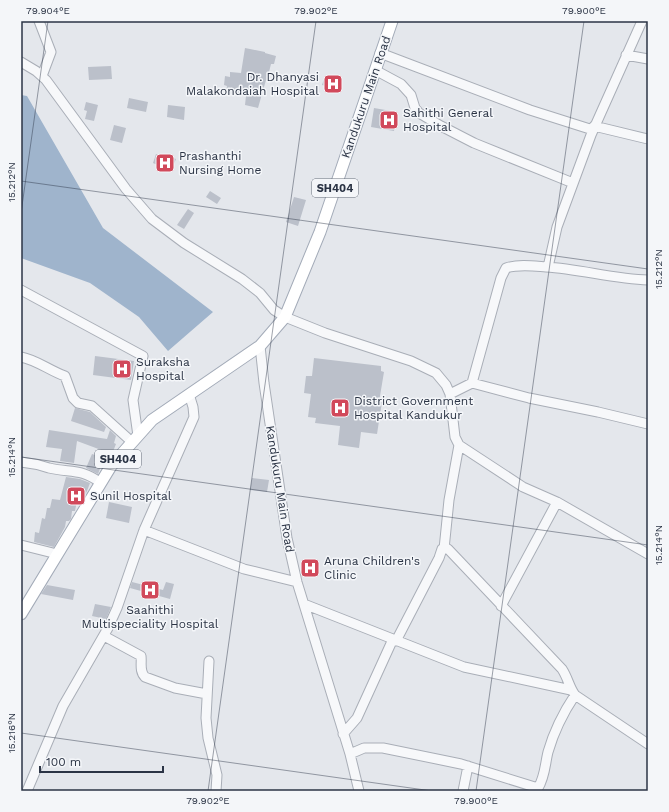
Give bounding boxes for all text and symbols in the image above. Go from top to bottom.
text: 79.904°E [26,5,70,16]
text: 79.902°E [294,5,338,16]
text: 79.900°E [562,5,606,16]
street label: Kandukuru Main Road [338,34,394,160]
place label: Dr. Dhanyasi Malakondaiah Hospital [186,70,319,98]
hospital icon: Dr. Dhanyasi Malakondaiah Hospital [322,73,344,95]
place label: Sahithi General Hospital [403,106,493,134]
hospital icon: Sahithi General Hospital [378,109,400,131]
place label: Prashanthi Nursing Home [179,149,262,177]
hospital icon: Prashanthi Nursing Home [154,152,176,174]
text: 15.212°N [6,162,17,202]
road number: SH404 [312,179,358,197]
text: 15.212°N [653,249,664,289]
place label: Suraksha Hospital [136,355,190,383]
hospital icon: Suraksha Hospital [111,358,133,380]
place label: District Government Hospital Kandukur [354,394,473,422]
hospital icon: District Government Hospital Kandukur [329,397,351,419]
street label: Kandukuru Main Road [263,424,297,554]
text: 15.214°N [6,437,17,477]
road number: SH404 [95,450,141,468]
hospital icon: Sunil Hospital [65,485,87,507]
place label: Sunil Hospital [90,489,172,503]
text: 15.214°N [653,525,664,565]
place label: Aruna Children's Clinic [324,554,420,582]
hospital icon: Aruna Children's Clinic [299,557,321,579]
hospital icon: Saahithi Multispeciality Hospital [139,579,161,601]
place label: Saahithi Multispeciality Hospital [81,603,219,631]
text: 15.216°N [6,713,17,753]
scale bar [40,748,163,774]
text: 100 m [46,755,81,769]
text: 79.902°E [186,795,230,806]
text: 79.900°E [454,795,498,806]

